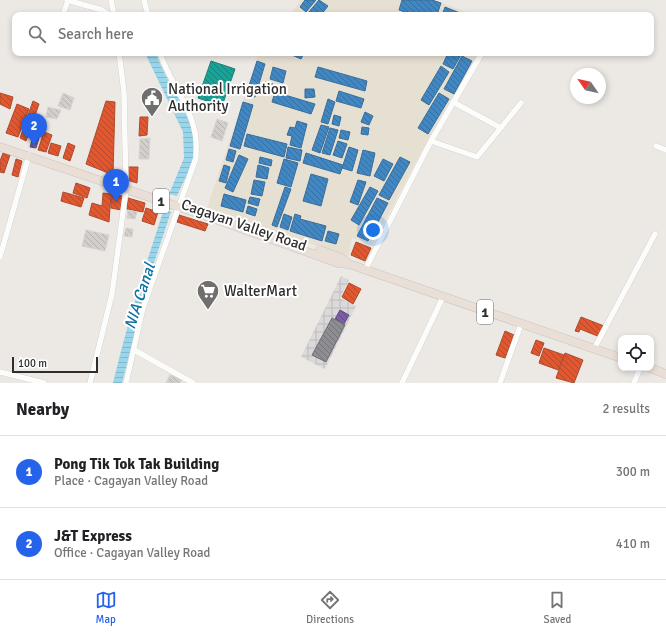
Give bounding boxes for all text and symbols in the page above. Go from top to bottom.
search box [12,12,654,56]
icon: search [26,23,48,45]
text: Search here [58,25,134,43]
north arrow [570,68,606,104]
place label: National Irrigation Authority [168,80,287,115]
public building icon: National Irrigation Authority [139,85,165,118]
pin: 2 [21,113,47,146]
pin: 1 [103,169,129,202]
road number: 1 [153,189,169,213]
street label: Cagayan Valley Road [179,195,309,255]
your location [363,220,383,240]
water label: NIA Canal [120,260,160,332]
supermarket icon: WalterMart [195,278,221,311]
place label: WalterMart [224,282,297,300]
road number: 1 [477,300,493,324]
map controls [618,335,654,371]
button: locate [618,335,654,371]
scale bar [12,355,98,374]
text: 100 m [18,357,47,370]
text: Nearby [16,399,69,420]
text: 2 results [602,401,650,417]
text: Pong Tik Tok Tak Building [54,455,219,473]
text: 1 [25,464,33,480]
text: 300 m [616,464,650,480]
text: Place · Cagayan Valley Road [54,473,208,489]
text: J&T Express [54,527,132,545]
text: 2 [25,536,33,552]
text: 410 m [616,536,650,552]
text: Office · Cagayan Valley Road [54,545,210,561]
tab: Map [95,589,117,626]
tab: Directions [306,589,354,626]
tab: Saved [544,589,571,626]

